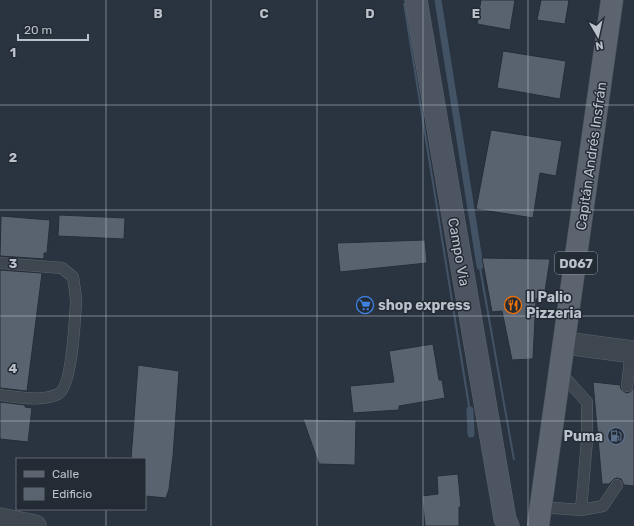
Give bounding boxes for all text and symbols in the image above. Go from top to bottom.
text: B [153,6,163,21]
text: C [259,6,269,21]
text: D [365,6,375,21]
text: E [472,6,480,21]
scale bar [18,16,88,42]
north arrow [578,16,618,56]
text: 20 m [24,23,52,37]
text: N [594,38,604,52]
text: 1 [10,45,16,60]
street label: Capitán Andrés Insfrán [573,81,610,231]
text: 2 [9,150,17,165]
street label: Campo Via [444,217,473,288]
road number: D067 [555,252,597,274]
text: 3 [9,256,18,271]
place label: Il Palio Pizzeria [526,289,582,322]
supermarket icon: shop express [355,295,375,315]
restaurant icon: Il Palio Pizzeria [503,295,523,315]
place label: shop express [378,297,471,314]
text: 4 [9,361,18,376]
fuel station icon: Puma [606,426,626,446]
place label: Puma [563,428,603,445]
legend [16,458,146,510]
text: Calle [52,467,79,481]
text: Edificio [52,487,92,501]

